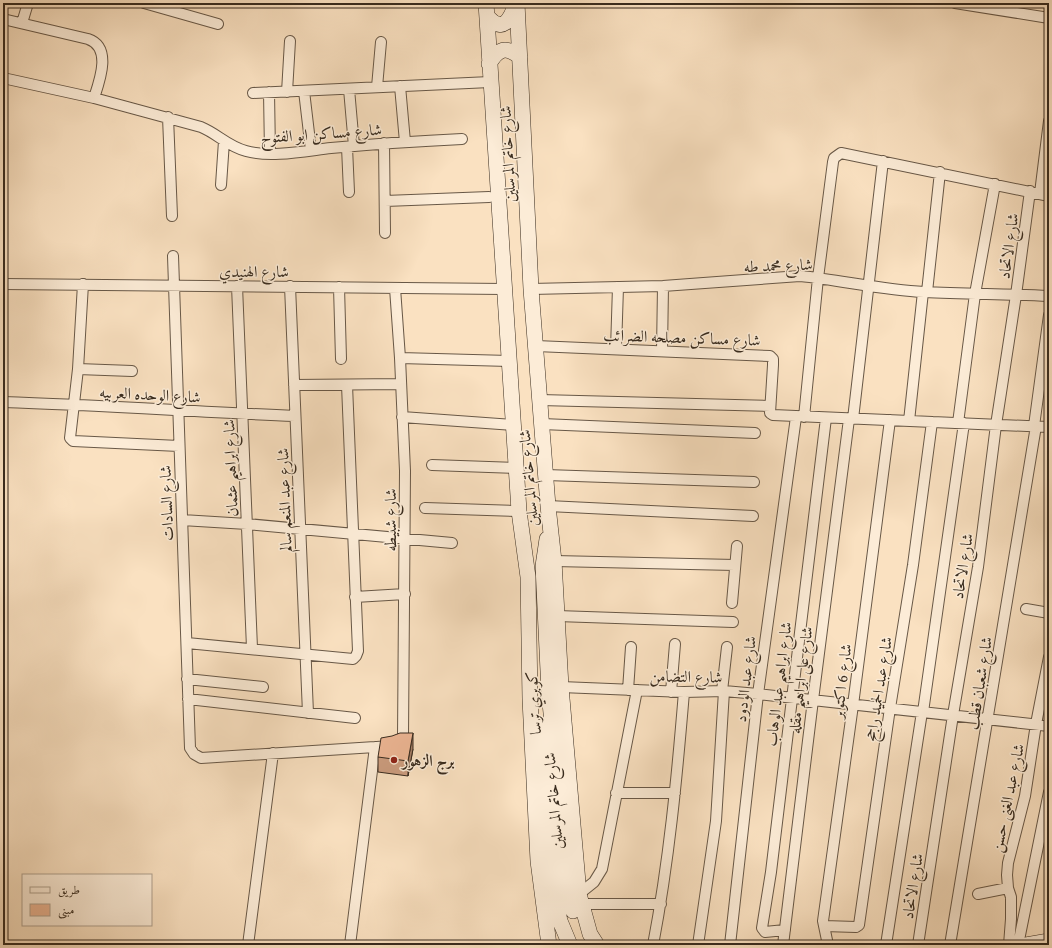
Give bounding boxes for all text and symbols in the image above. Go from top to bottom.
street label: شارع خاتم المرسلين [492,105,525,203]
street label: شارع مساكن ابو الفتوح [259,117,383,152]
street label: شارع الاتحاد [992,212,1026,281]
street label: شارع محمد طه [743,252,813,280]
street label: شارع الهنيدي [219,259,289,285]
street label: شارع مساكن مصلحه الضرائب [603,322,761,354]
street label: شارع الوحده العربيه [99,379,201,411]
street label: شارع ابراهيم عثمان [216,419,249,517]
street label: شارع خاتم المرسلين [512,429,547,527]
street label: شارع عبد المنعم سالم [270,447,302,553]
street label: شارع السادات [153,465,181,541]
street label: شارع شبيطه [378,488,404,552]
street label: شارع الاتحاد [945,531,981,601]
street label: شارع ابراهيم عبد الوهاب [758,620,803,748]
street label: شارع على ابراهيم مقله [782,625,823,736]
street label: شارع عبد الودود [728,635,764,724]
street label: شارع عبد الحميد راجح [858,635,900,743]
street label: شارع شعبان قطب [960,635,1000,732]
street label: شارع 6 اكتوبر [824,642,859,722]
street label: شارع التضامن [649,663,723,691]
street label: كوبري ترسا [519,671,548,735]
street label: شارع عبد الغنى حسن [984,741,1032,855]
place label: برج الزهور [400,748,455,775]
street label: شارع خاتم المرسلين [537,752,572,850]
marker: برج الزهور [389,755,399,765]
street label: شارع الاتحاد [895,851,931,921]
legend [22,874,152,926]
text: طريق [58,881,80,898]
text: مبنى [58,901,74,919]

